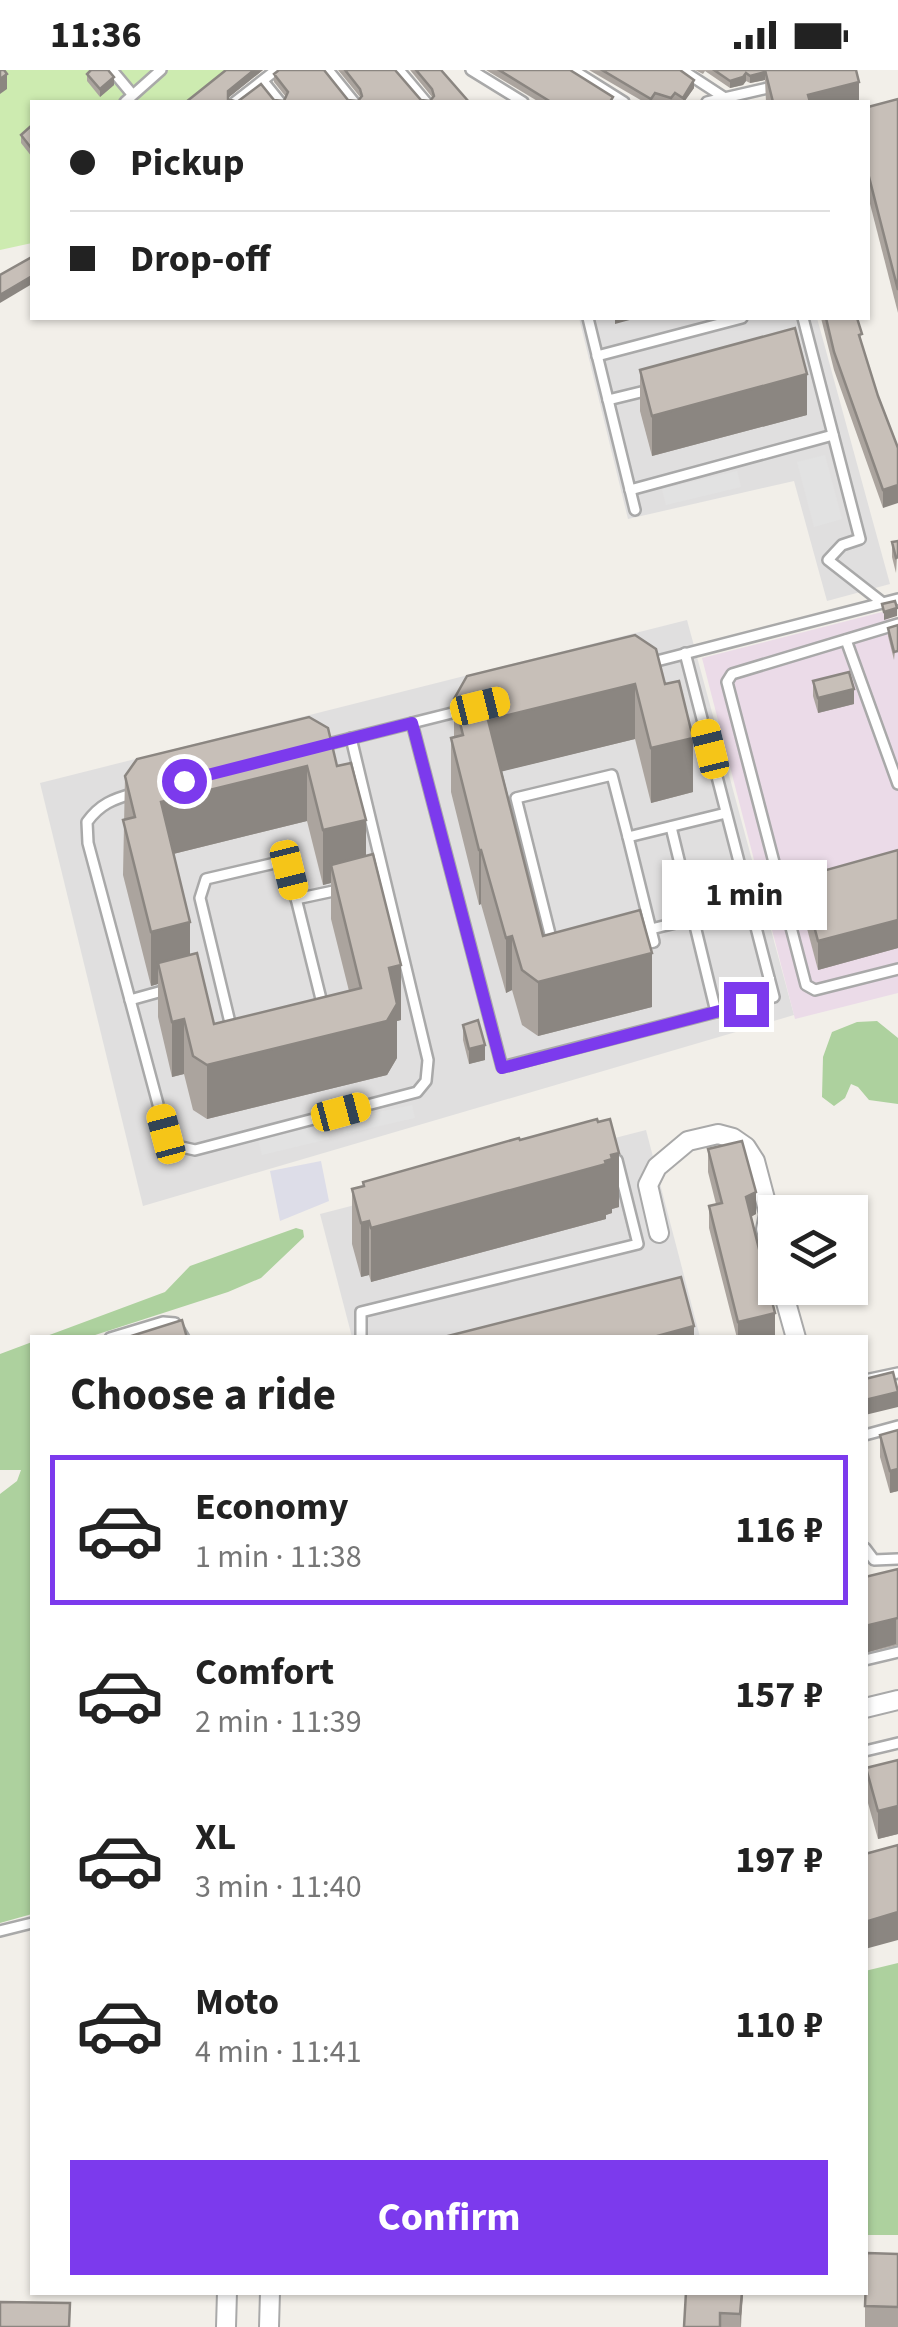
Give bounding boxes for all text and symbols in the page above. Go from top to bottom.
text: 11:36 [50,8,142,62]
text: Pickup [130,136,244,190]
text: Drop-off [130,232,270,286]
car [447,684,513,728]
car [688,716,732,782]
route start [162,759,207,804]
car [267,837,311,903]
callout: 1 min [664,859,828,929]
text: 1 min [706,872,783,918]
route end [724,982,769,1027]
car [308,1090,374,1134]
car [144,1101,188,1167]
map controls [758,1195,868,1305]
button: layers [758,1195,868,1305]
text: Choose a ride [70,1363,336,1427]
text: Economy [195,1480,348,1534]
icon: car [75,1485,165,1575]
text: 116 ₽ [735,1503,823,1557]
text: 1 min · 11:38 [195,1534,362,1580]
text: Comfort [195,1645,334,1699]
icon: car [75,1650,165,1740]
text: 157 ₽ [735,1668,823,1722]
text: 2 min · 11:39 [195,1699,362,1745]
text: XL [195,1810,236,1864]
icon: car [75,1815,165,1905]
text: 197 ₽ [735,1833,823,1887]
text: 3 min · 11:40 [195,1864,362,1910]
text: Moto [195,1975,279,2029]
icon: car [75,1980,165,2070]
text: 110 ₽ [735,1998,823,2052]
text: 4 min · 11:41 [195,2029,362,2075]
button: Confirm [70,2160,828,2275]

